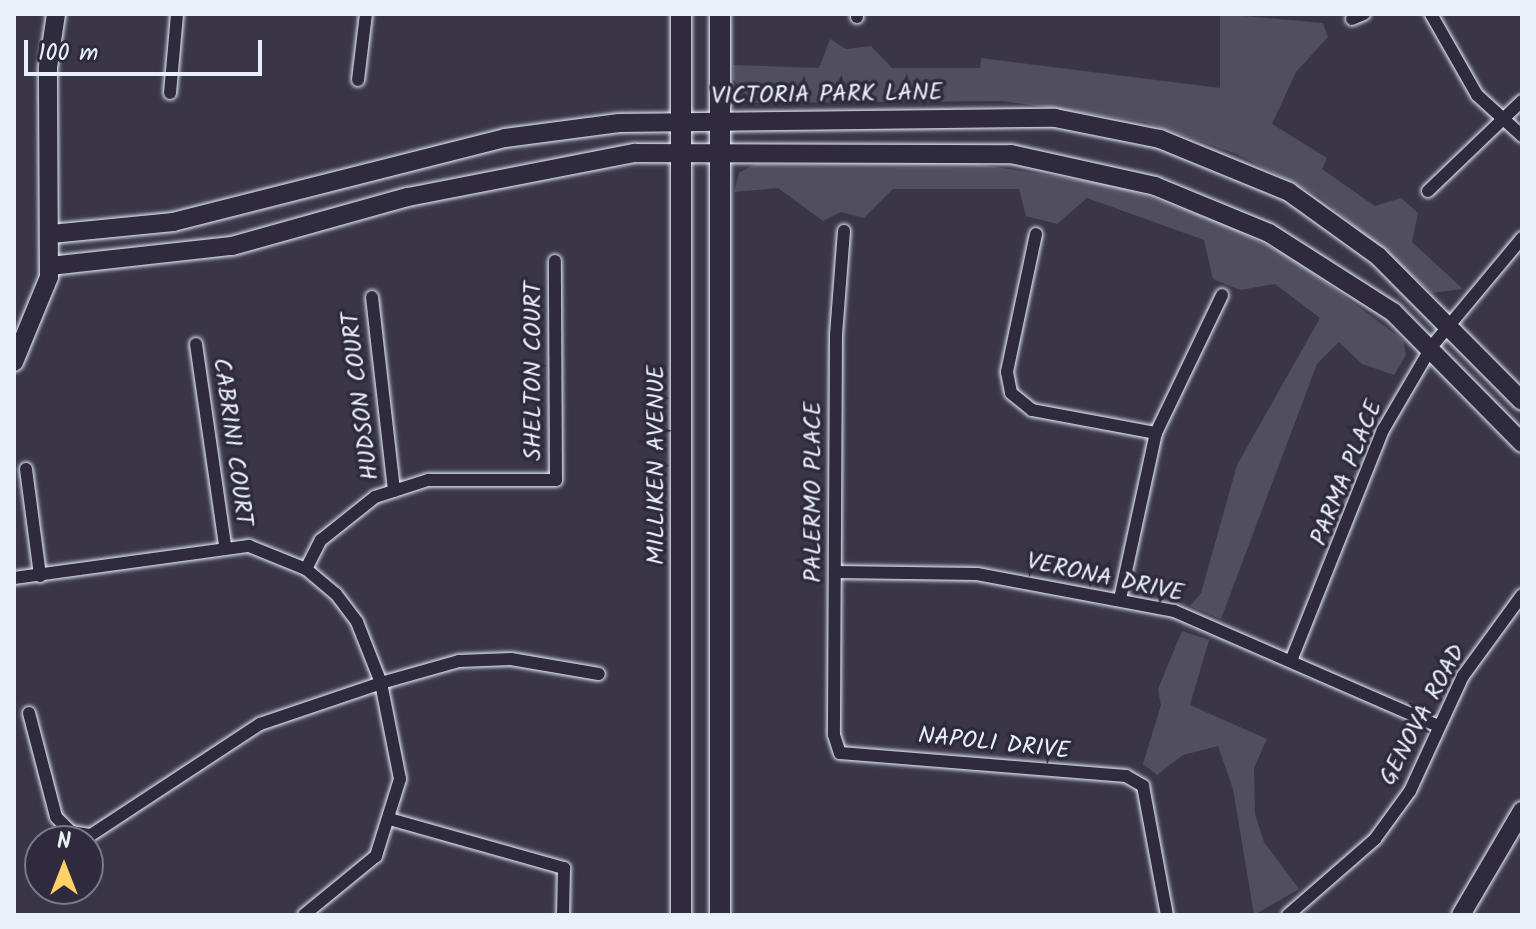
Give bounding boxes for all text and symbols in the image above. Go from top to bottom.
scale bar [28,24,266,74]
text: 100 m [38,34,98,73]
street label: VICTORIA PARK LANE [711,79,943,111]
street label: SHELTON COURT [520,281,548,461]
street label: HUDSON COURT [336,310,386,482]
street label: CABRINI COURT [206,356,258,528]
street label: MILLIKEN AVENUE [643,365,671,565]
street label: PARMA PLACE [1305,396,1389,550]
street label: PALERMO PLACE [800,401,828,583]
street label: VERONA DRIVE [1024,547,1186,609]
street label: GENOVA ROAD [1374,640,1472,790]
street label: NAPOLI DRIVE [917,722,1071,766]
north arrow [24,825,104,905]
text: N [57,825,71,860]

